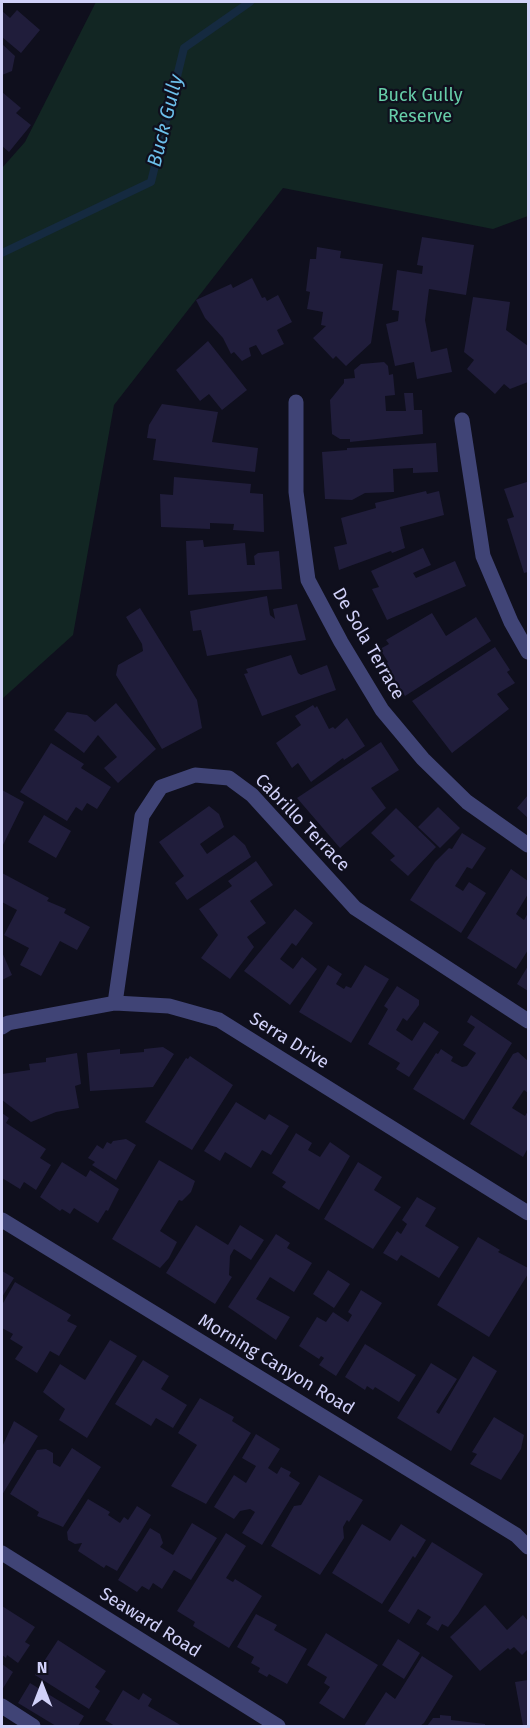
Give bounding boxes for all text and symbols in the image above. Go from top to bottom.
water label: Buck Gully [143,72,189,170]
park label: Buck Gully Reserve [377,85,463,128]
street label: De Sola Terrace [327,584,409,704]
street label: Cabrillo Terrace [250,770,354,876]
street label: Serra Drive [245,1008,333,1074]
street label: Morning Canyon Road [194,1310,358,1420]
street label: Seaward Road [95,1583,205,1663]
north arrow [12,1656,72,1716]
text: N [37,1658,47,1677]

